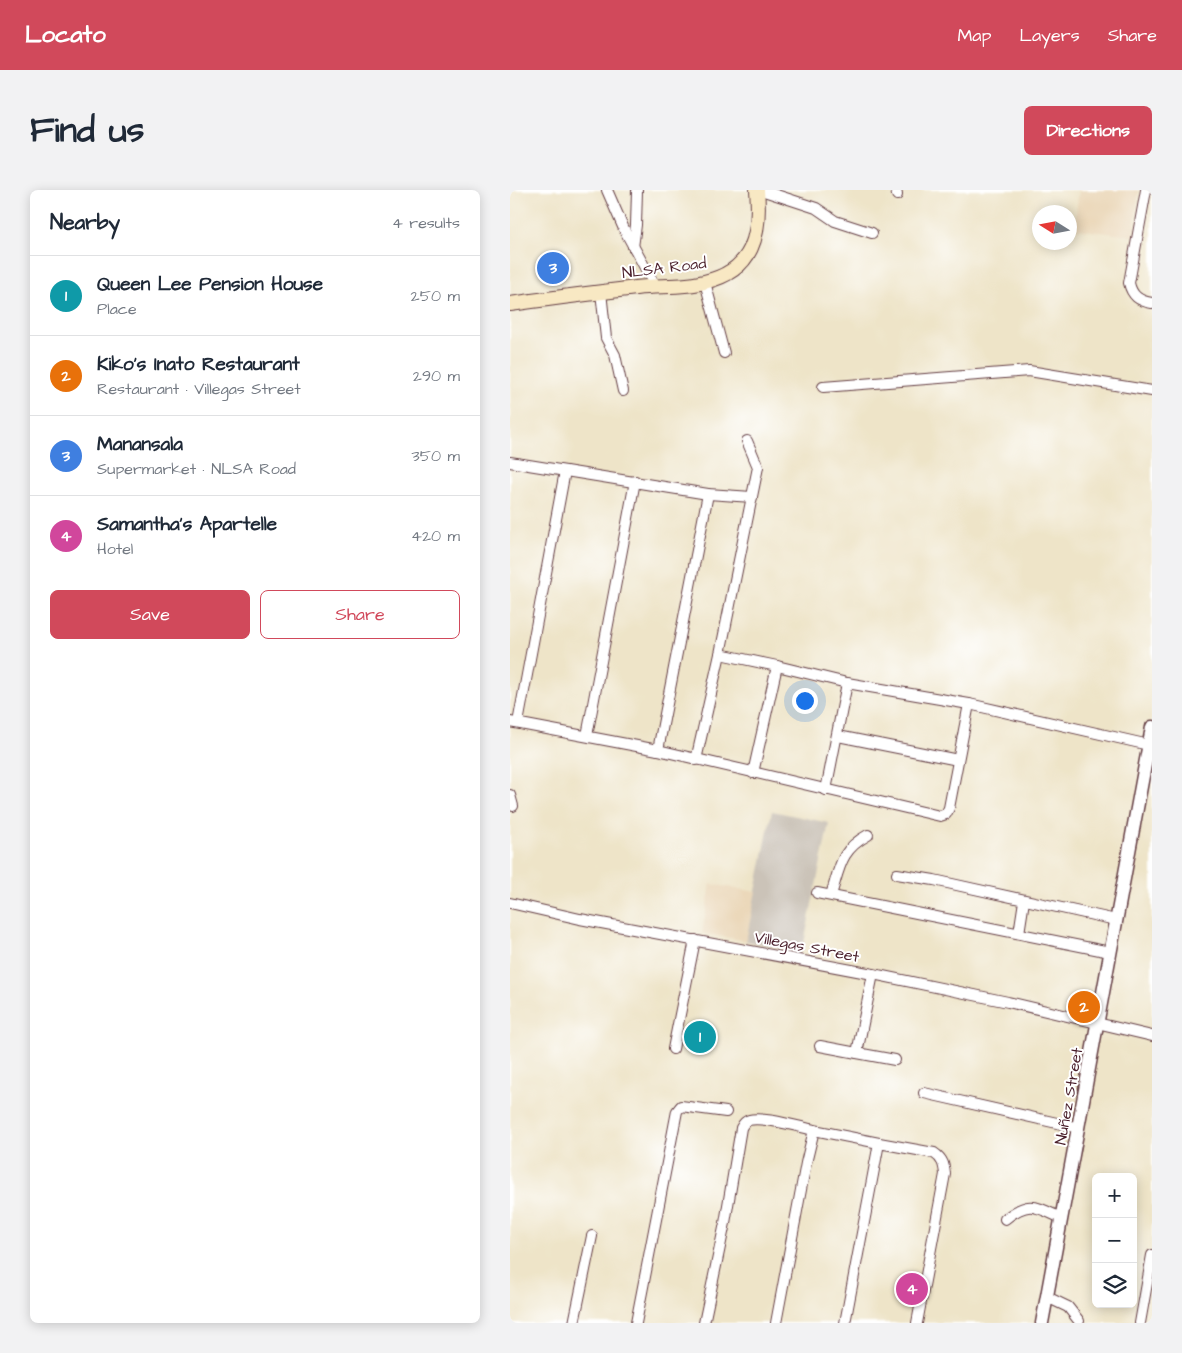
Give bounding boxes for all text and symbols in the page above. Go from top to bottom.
text: Locato [25,18,106,52]
text: Map [957,23,991,48]
text: Layers [1019,23,1080,48]
text: Share [1108,23,1157,48]
text: Find us [30,106,144,155]
button: Directions [1024,106,1152,155]
north arrow [1032,205,1077,250]
text: Nearby [50,208,120,237]
text: 4 results [392,212,460,234]
pin: 3 [537,249,569,287]
street label: NLSA Road [621,252,708,284]
text: Queen Lee Pension House [97,271,323,298]
text: 1 [65,285,67,307]
text: 250 m [411,285,460,307]
text: Place [97,298,137,320]
text: Kiko's Inato Restaurant [97,351,300,378]
text: 2 [61,365,71,387]
text: 290 m [413,365,460,387]
text: Restaurant · Villegas Street [97,378,301,400]
text: Manansala [97,431,183,458]
text: 3 [62,445,70,467]
text: 350 m [412,445,460,467]
text: Supermarket · NLSA Road [97,458,296,480]
text: Samantha's Apartelle [97,511,277,538]
text: 4 [61,525,71,547]
text: 420 m [411,525,460,547]
text: Hotel [97,538,133,560]
button: Save [50,590,250,639]
button: Share [260,590,460,639]
your location [792,688,818,714]
street label: Villegas Street [752,926,862,969]
pin: 2 [1068,988,1100,1026]
pin: 1 [684,1018,716,1056]
street label: Nuñez Street [1050,1045,1088,1147]
map controls [1092,1173,1137,1308]
button: + [1092,1173,1137,1218]
button: − [1092,1218,1137,1263]
button: layers [1092,1263,1137,1308]
pin: 4 [896,1270,928,1308]

